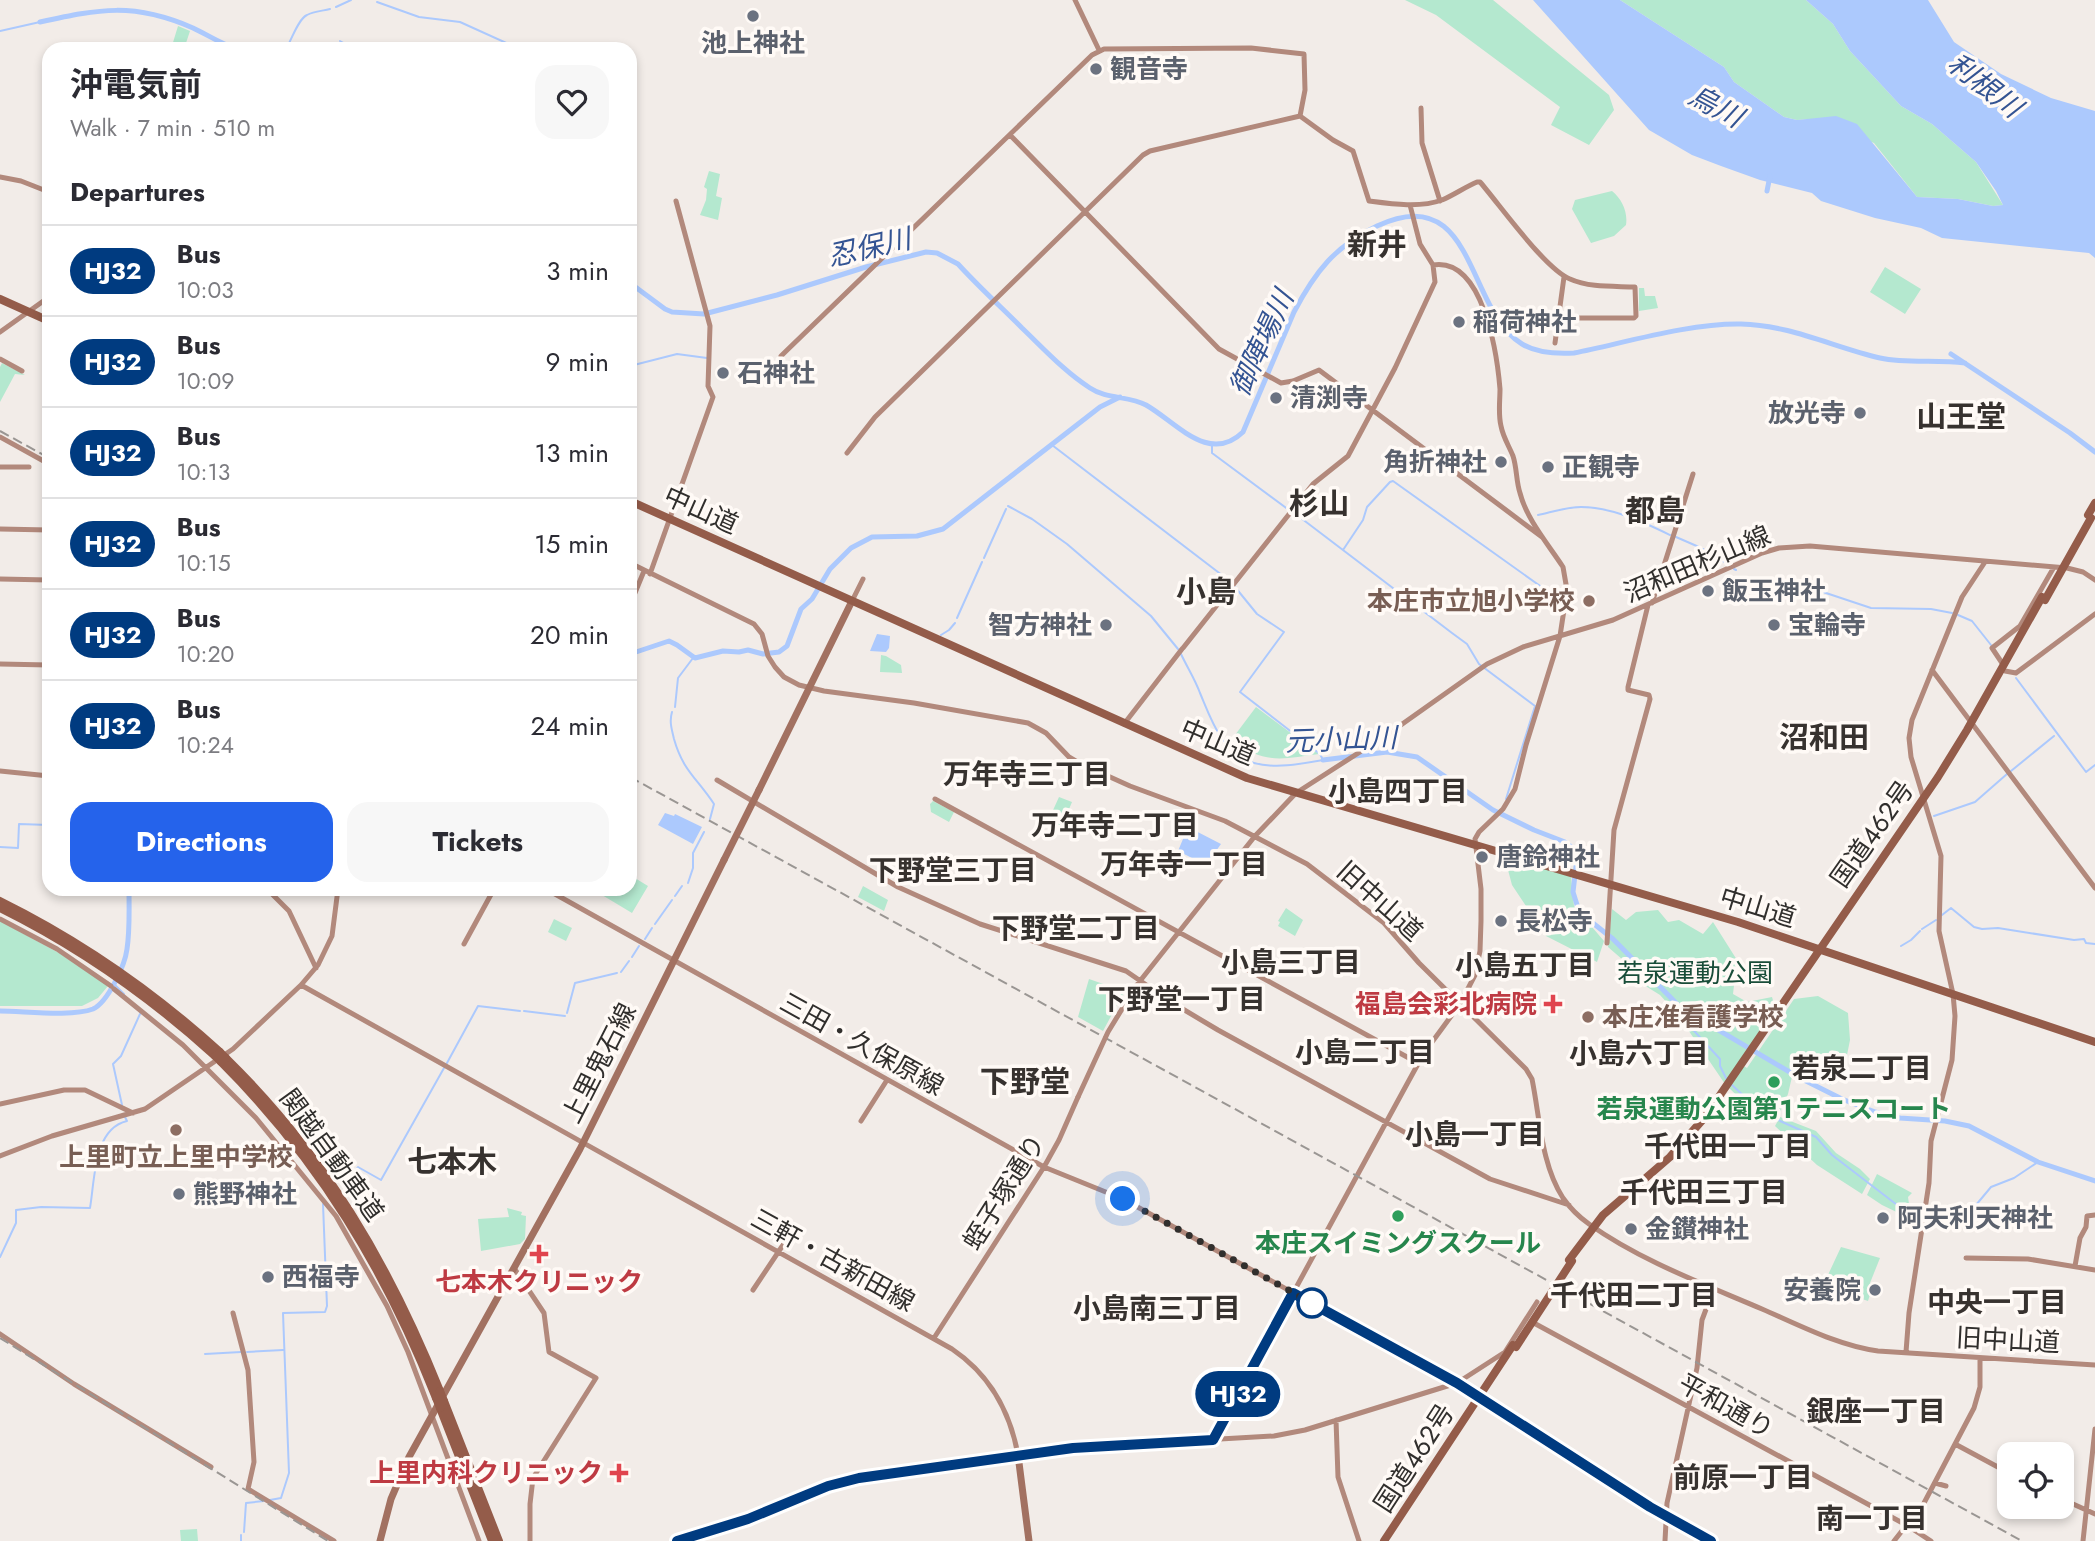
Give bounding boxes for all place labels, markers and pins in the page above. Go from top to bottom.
marker: 池上神社 [745,8,761,24]
place label: 池上神社 [701,24,805,62]
place label: 観音寺 [1110,50,1188,88]
marker: 観音寺 [1088,61,1104,77]
place label: 稲荷神社 [1473,303,1577,341]
marker: 稲荷神社 [1451,314,1467,330]
place label: 石神社 [737,354,815,392]
marker: 石神社 [715,365,731,381]
place label: 清渕寺 [1290,379,1368,417]
marker: 清渕寺 [1268,390,1284,406]
place label: 放光寺 [1768,394,1846,432]
marker: 放光寺 [1852,405,1868,421]
place label: 角折神社 [1383,443,1487,481]
place label: 正観寺 [1562,448,1640,486]
marker: 角折神社 [1493,454,1509,470]
marker: 正観寺 [1540,459,1556,475]
place label: 飯玉神社 [1722,572,1826,610]
place label: 本庄市立旭小学校 [1367,582,1575,620]
marker: 飯玉神社 [1700,583,1716,599]
marker: 本庄市立旭小学校 [1581,593,1597,609]
place label: 智方神社 [988,606,1092,644]
place label: 宝輪寺 [1788,606,1866,644]
marker: 智方神社 [1098,617,1114,633]
marker: 宝輪寺 [1766,617,1782,633]
place label: 唐鈴神社 [1496,838,1600,876]
marker: 唐鈴神社 [1474,849,1490,865]
place label: 長松寺 [1515,902,1593,940]
marker: 長松寺 [1493,913,1509,929]
place label: 福島会彩北病院 [1355,985,1537,1023]
marker: 福島会彩北病院 [1543,994,1563,1014]
place label: 本庄准看護学校 [1602,998,1784,1036]
marker: 本庄准看護学校 [1580,1009,1596,1025]
marker: 若泉運動公園第１テニスコート [1766,1074,1782,1090]
place label: 若泉運動公園第１テニスコート [1597,1090,1951,1128]
marker: 上里町立上里中学校 [168,1122,184,1138]
place label: 上里町立上里中学校 [59,1138,293,1176]
place label: 熊野神社 [193,1175,297,1213]
marker: 熊野神社 [171,1186,187,1202]
place label: 阿夫利天神社 [1897,1199,2053,1237]
marker: 本庄スイミングスクール [1390,1208,1406,1224]
place label: 金鑚神社 [1645,1210,1749,1248]
marker: 阿夫利天神社 [1875,1210,1891,1226]
marker: 金鑚神社 [1623,1221,1639,1237]
place label: 本庄スイミングスクール [1255,1224,1541,1262]
marker: 七本木クリニック [529,1244,549,1264]
place label: 西福寺 [282,1258,360,1296]
place label: 七本木クリニック [435,1263,643,1301]
marker: 西福寺 [260,1269,276,1285]
place label: 安養院 [1783,1271,1861,1309]
marker: 安養院 [1867,1282,1883,1298]
unlabelled marker [1297,1288,1327,1318]
place label: 上里内科クリニック [369,1454,603,1492]
marker: 上里内科クリニック [609,1463,629,1483]

